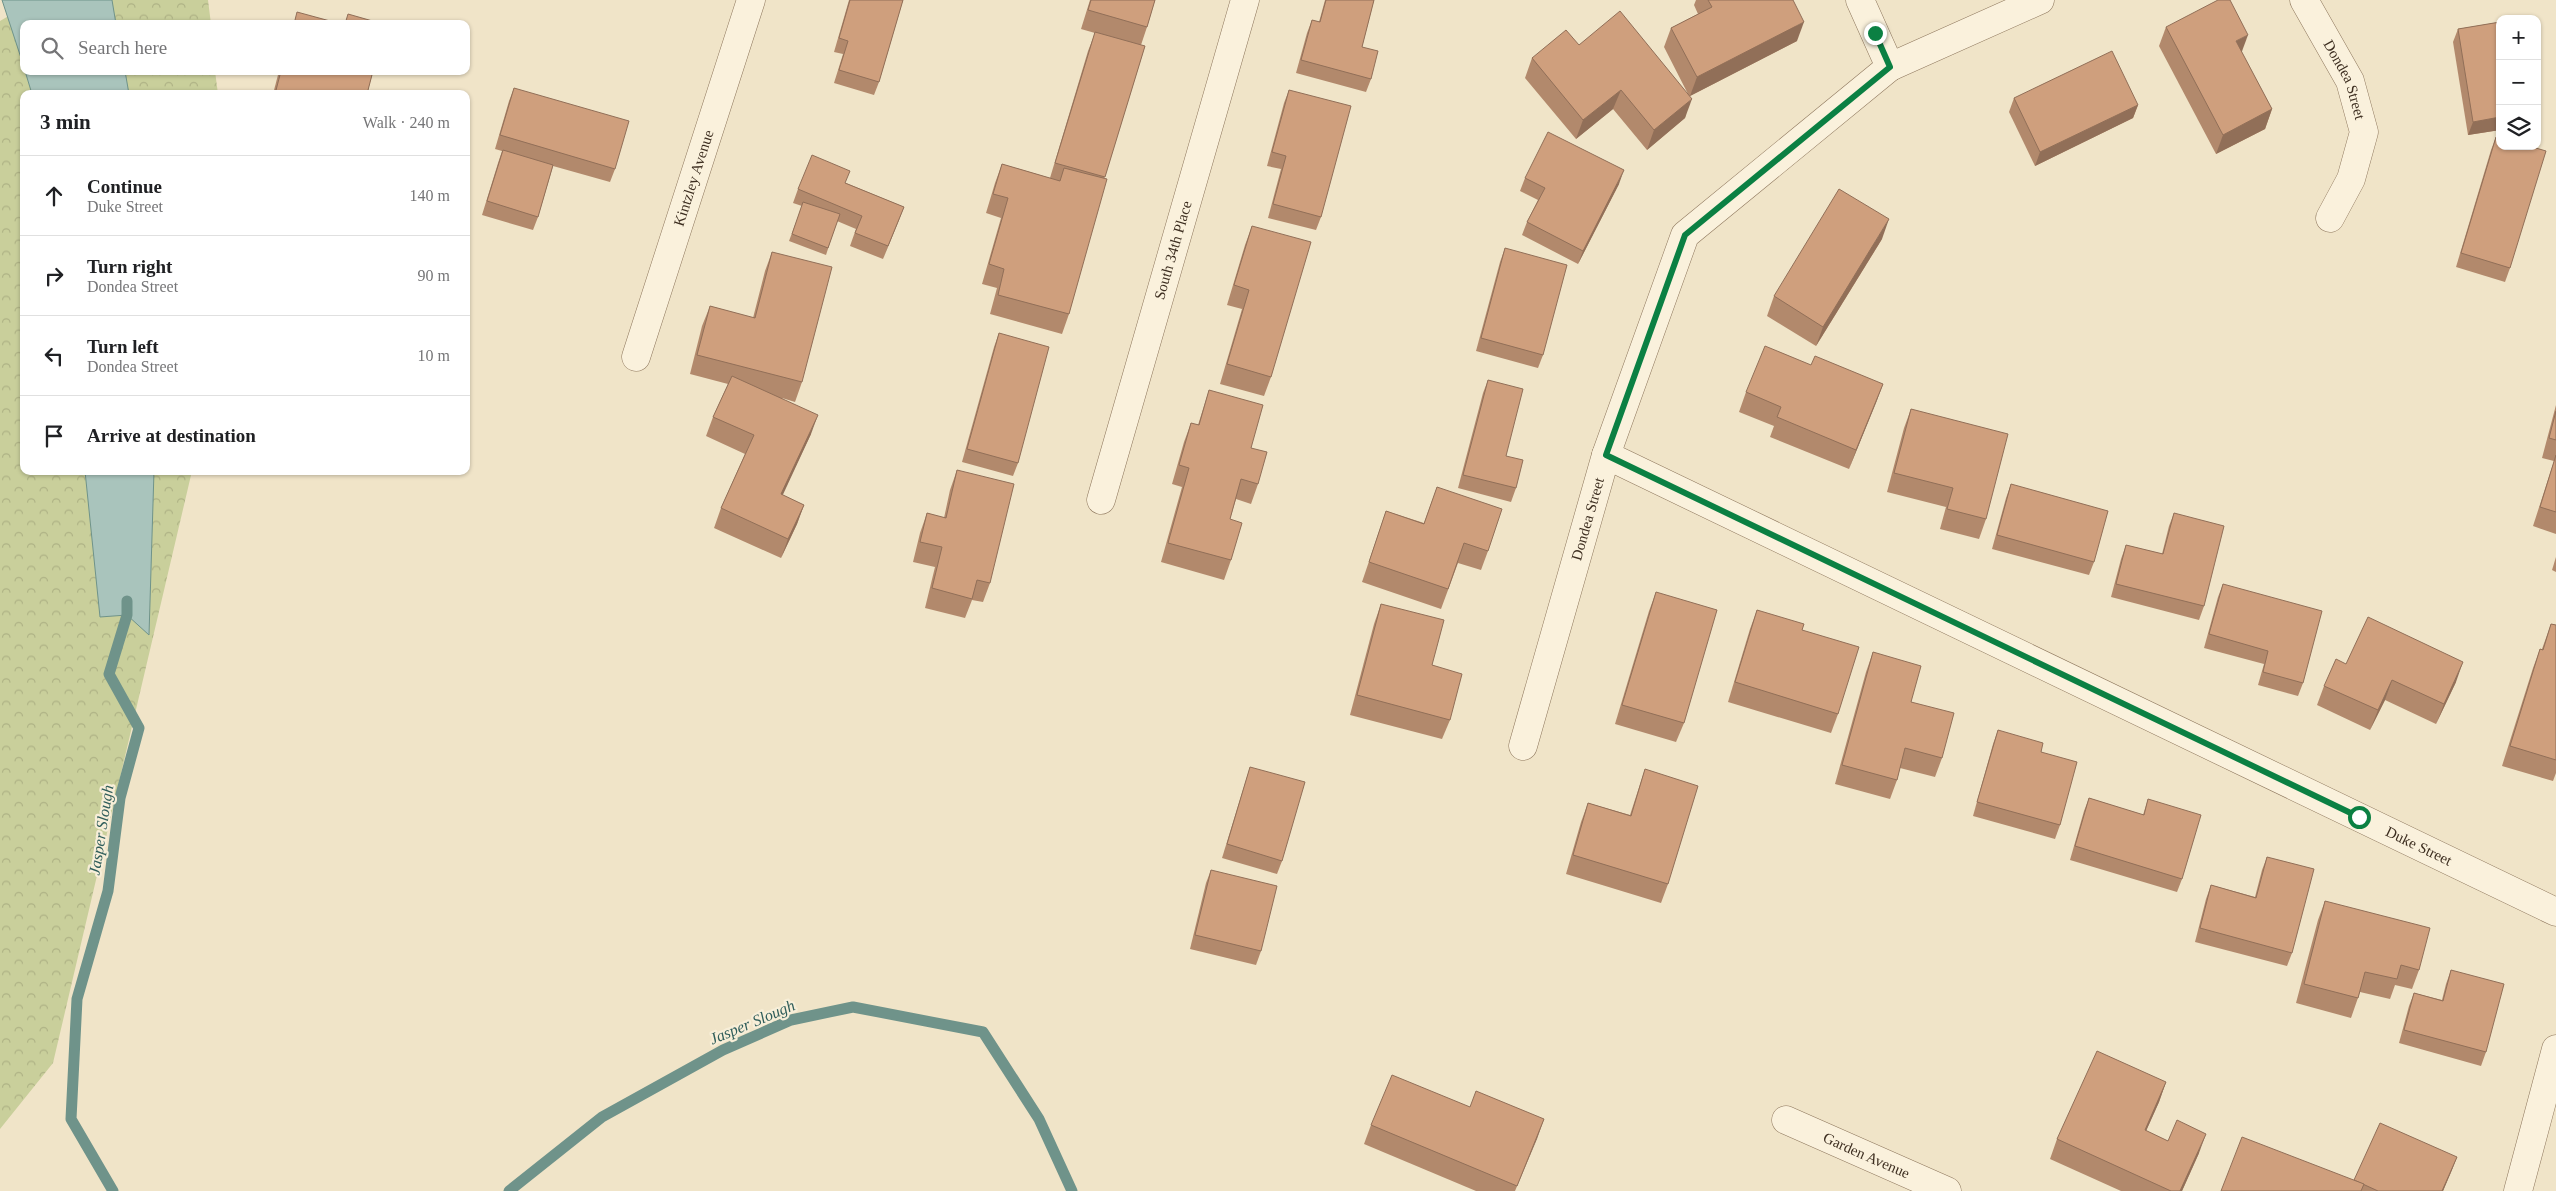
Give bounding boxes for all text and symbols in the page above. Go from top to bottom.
map controls [2496,15,2541,150]
button: + [2496,15,2541,60]
search box [20,20,470,75]
route end [1864,22,1887,45]
icon: search [38,34,66,62]
text: Search here [78,37,167,58]
street label: Dondea Street [2320,37,2368,122]
button: − [2496,60,2541,105]
button: layers [2496,105,2541,150]
text: 3 min [40,110,91,134]
text: Walk · 240 m [363,114,450,131]
street label: Kintzley Avenue [671,128,717,228]
text: Continue [87,176,162,197]
icon: ahead [40,182,68,210]
text: 140 m [410,187,450,204]
text: Duke Street [87,198,163,215]
street label: South 34th Place [1151,199,1195,301]
text: Turn right [87,256,172,277]
icon: right [40,262,68,290]
text: 90 m [418,267,450,284]
text: Dondea Street [87,278,178,295]
text: Turn left [87,336,159,357]
icon: left [40,342,68,370]
text: 10 m [418,347,450,364]
text: Dondea Street [87,358,178,375]
icon: arrive [40,422,68,450]
text: Arrive at destination [87,425,256,446]
street label: Dondea Street [1568,475,1607,562]
water label: Jasper Slough [85,784,118,876]
route start [2348,806,2371,829]
street label: Duke Street [2383,823,2455,869]
water label: Jasper Slough [707,996,798,1049]
street label: Garden Avenue [1821,1129,1912,1182]

